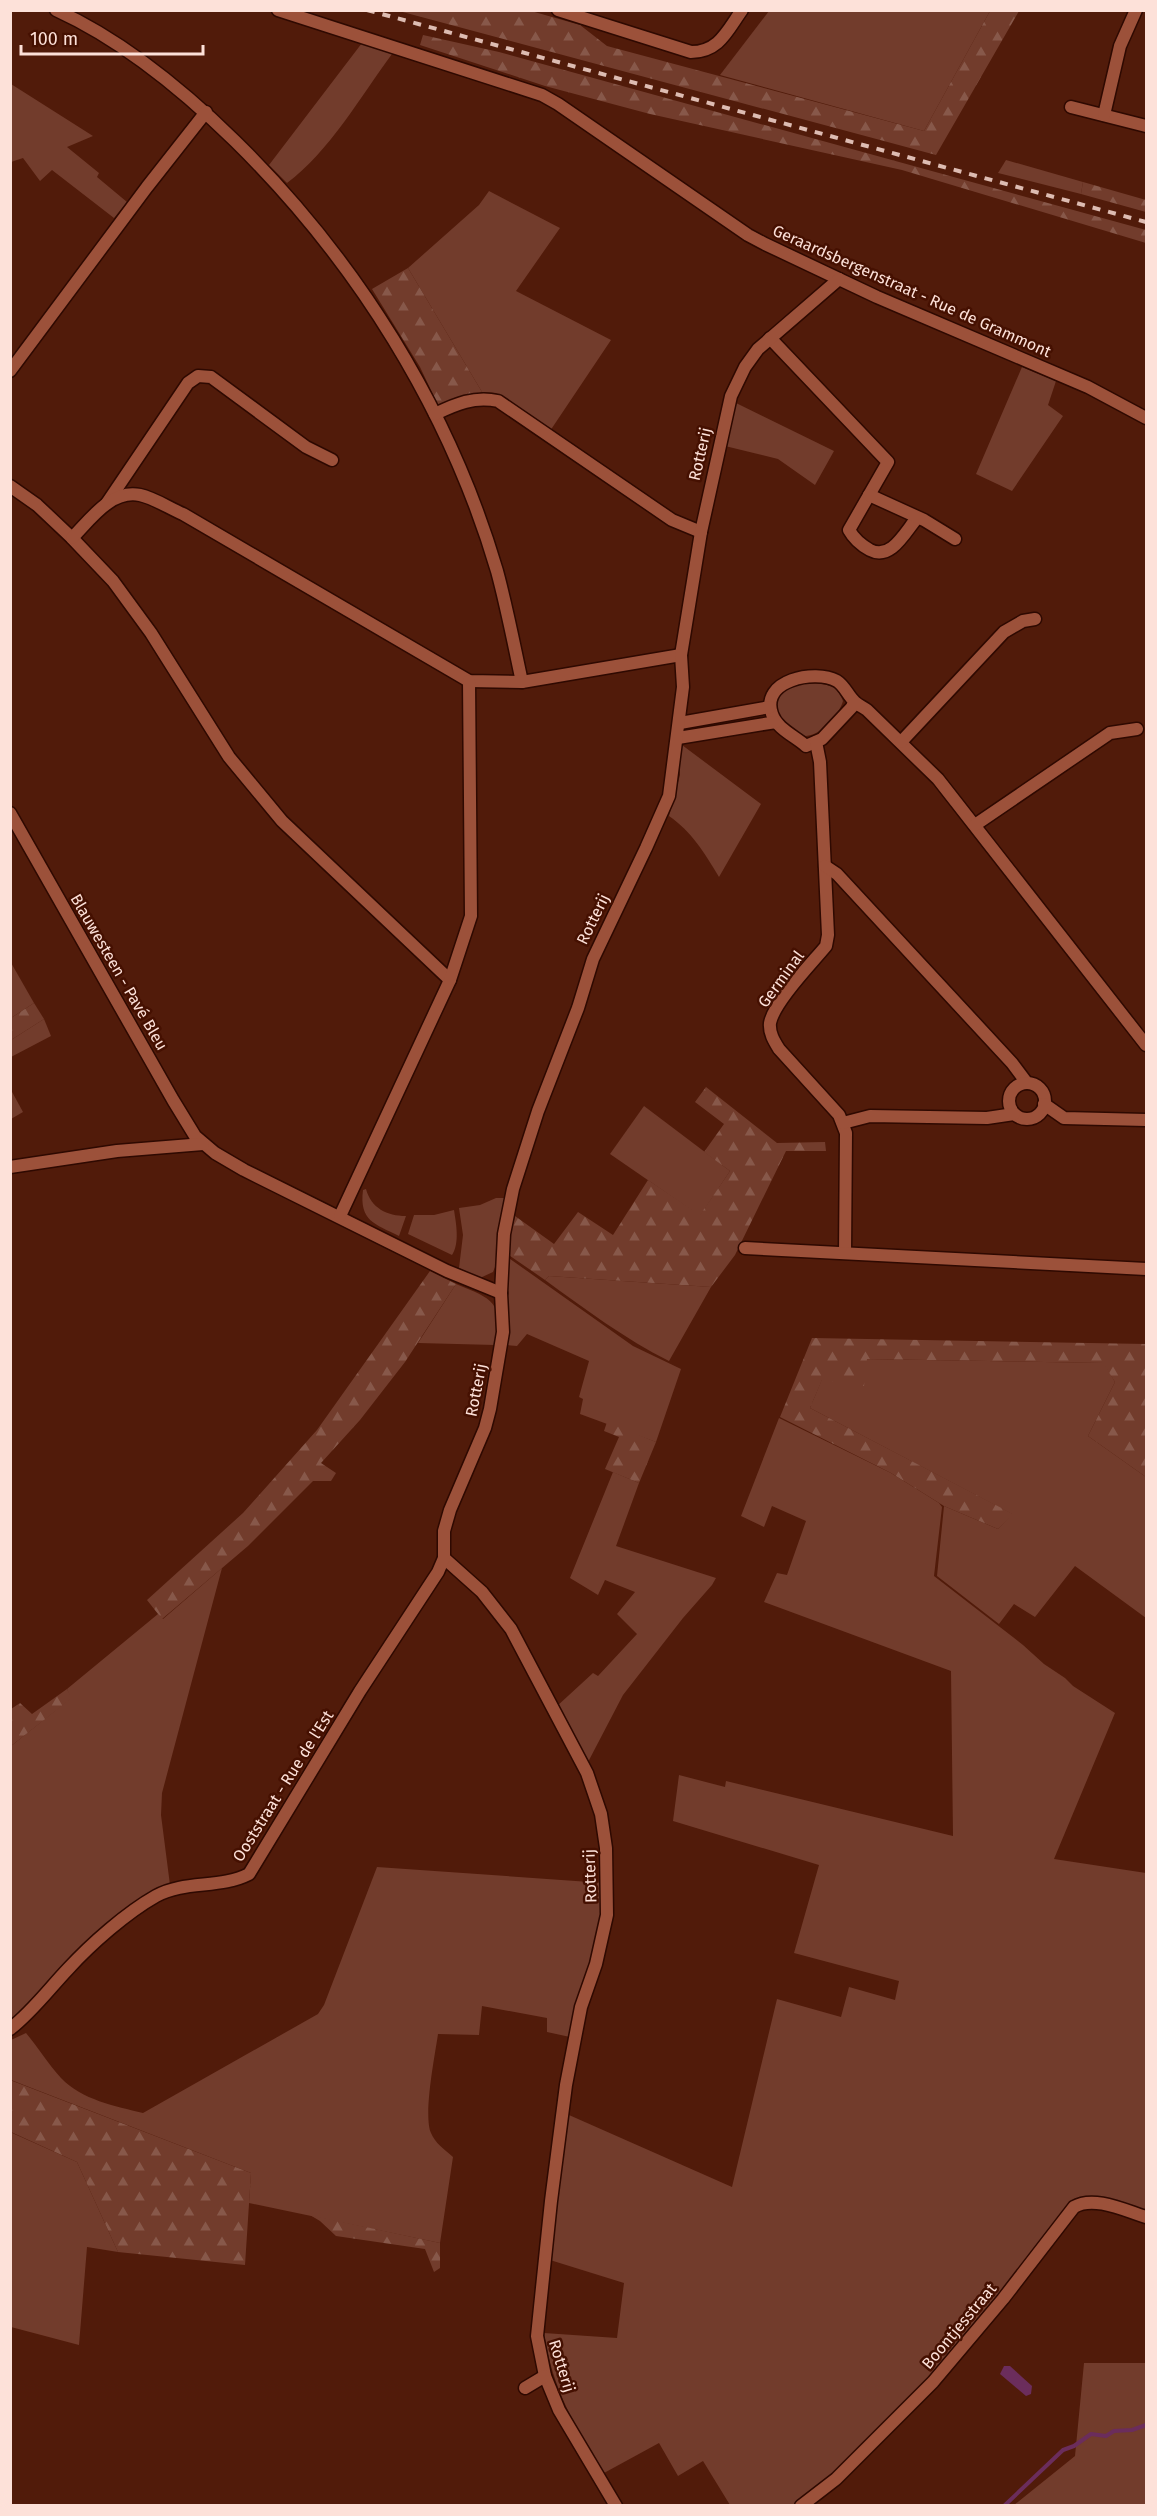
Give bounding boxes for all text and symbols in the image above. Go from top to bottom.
scale bar [21,18,202,56]
text: 100 m [30,28,78,50]
street label: Geraardsbergenstraat - Rue de Grammont [770,221,1054,361]
street label: Rotterij [685,426,715,482]
street label: Blauwesteen - Pavé Bleu [66,890,172,1054]
street label: Rotterij [573,891,613,947]
street label: Germinal [754,947,808,1011]
street label: Rotterij [462,1362,490,1418]
street label: Ooststraat - Rue de l'Est [229,1707,337,1865]
street label: Rotterij [580,1849,600,1903]
street label: Boontjesstraat [918,2279,1001,2373]
street label: Rotterij [545,2337,579,2395]

